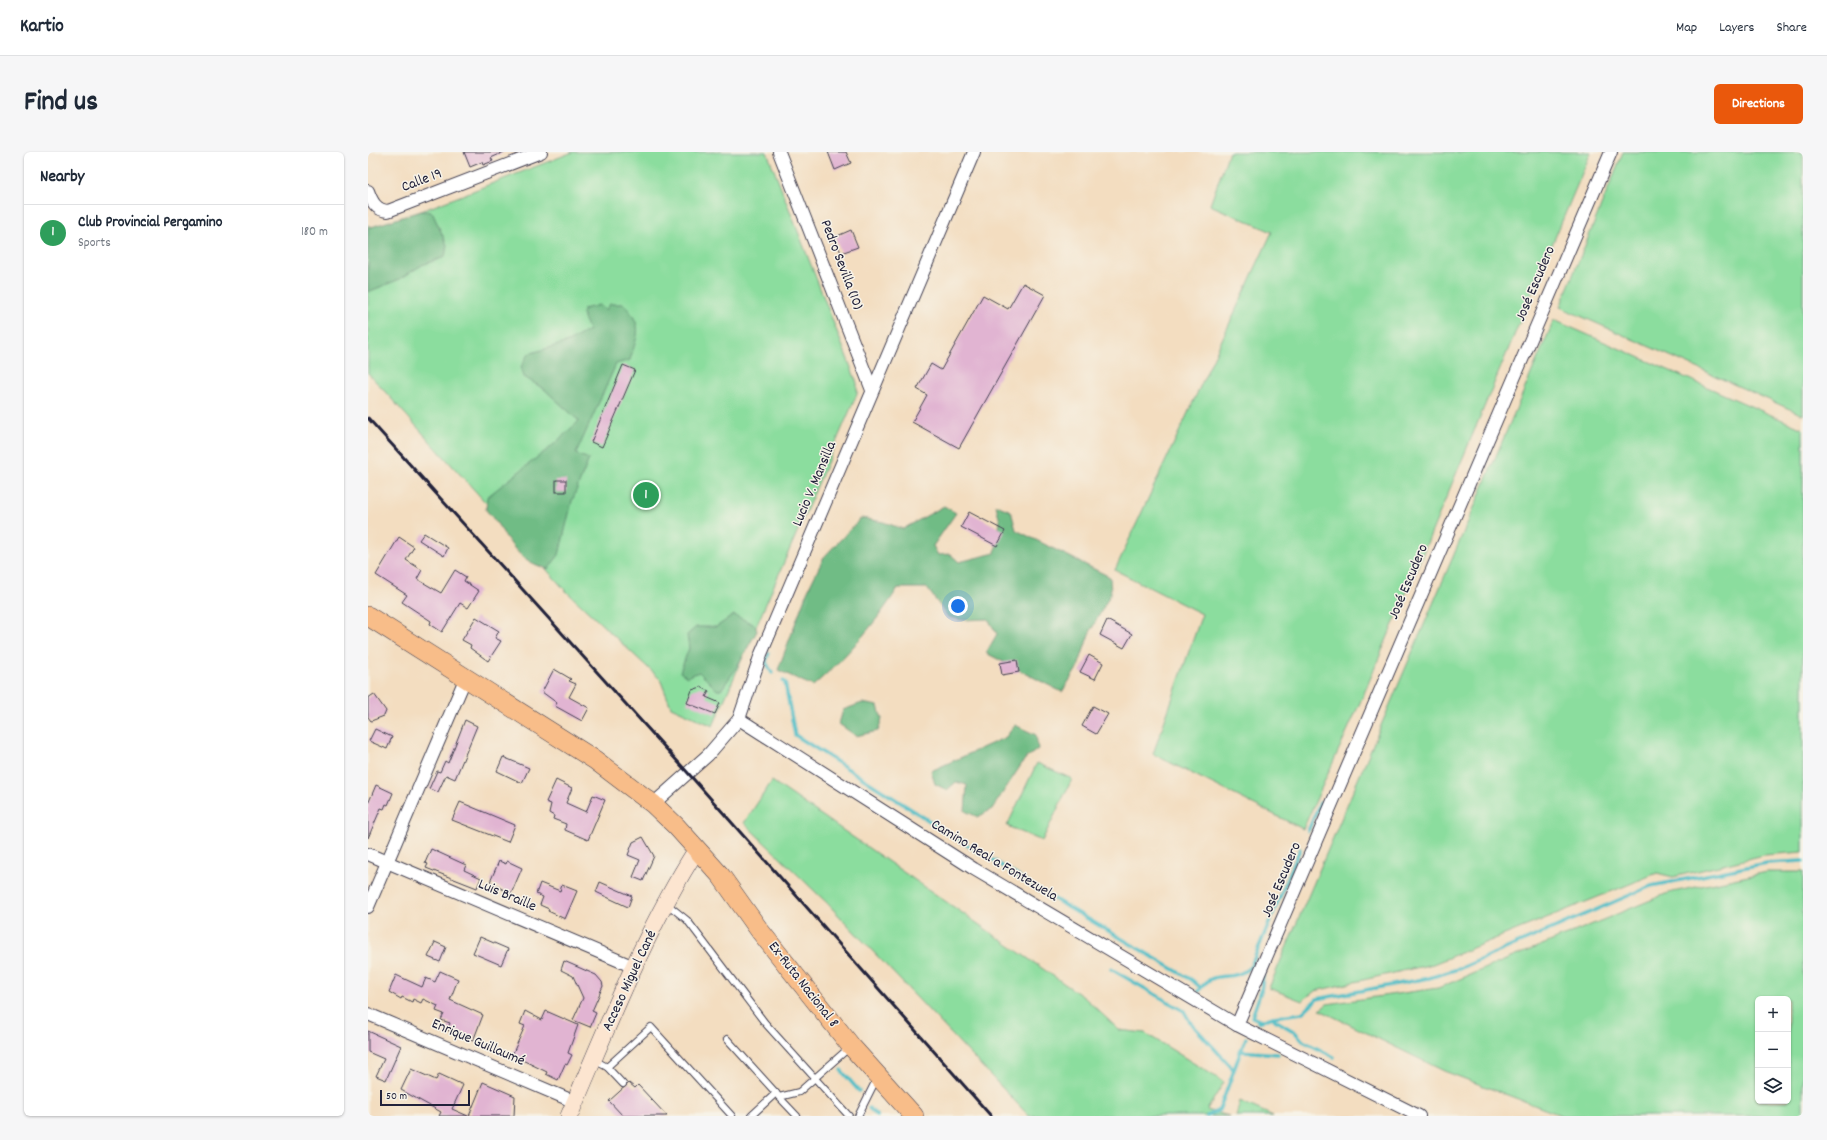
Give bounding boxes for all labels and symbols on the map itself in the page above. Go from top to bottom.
street label: Calle 19 [399,163,445,199]
street label: Pedro Sevilla (10) [814,217,868,313]
street label: José Escudero [1510,243,1562,325]
street label: Lucio V. Mansilla [787,437,843,530]
pin: 1 [633,480,659,510]
street label: José Escudero [1383,541,1435,623]
your location [948,596,968,616]
street label: Camino Real a Fontezuela [926,814,1063,908]
street label: José Escudero [1256,839,1308,921]
street label: Luis Braille [474,874,540,918]
street label: Acceso Miguel Cané [597,927,663,1035]
street label: Ex-Ruta Nacional 8 [762,937,844,1033]
street label: Enrique Guillaumé [428,1013,528,1073]
scale bar [380,1088,470,1107]

